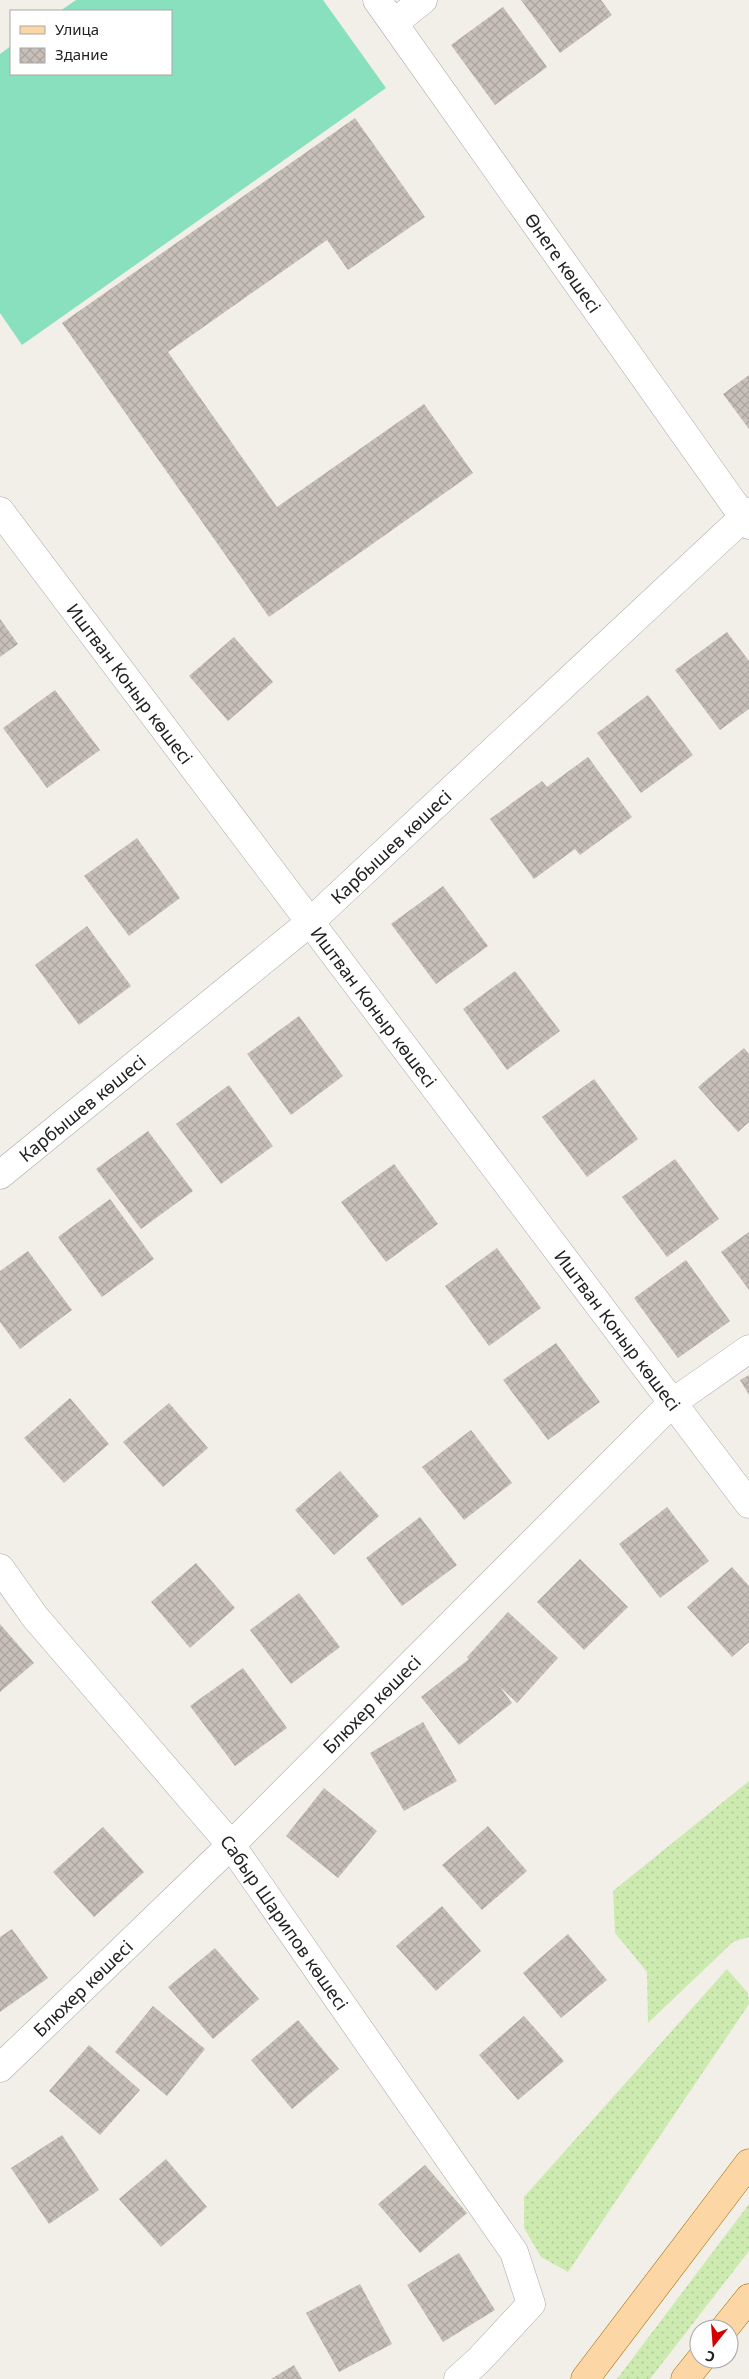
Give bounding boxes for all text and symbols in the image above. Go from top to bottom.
legend [10,10,172,75]
text: Улица [55,19,99,39]
text: Здание [55,44,108,64]
street label: Өнеге көшесі [520,208,607,317]
street label: Иштван Коныр көшесі [62,598,199,769]
street label: Карбышев көшесі [325,784,456,909]
street label: Иштван Коныр көшесі [305,921,442,1092]
street label: Карбышев көшесі [14,1049,151,1167]
street label: Иштван Коныр көшесі [549,1245,686,1415]
street label: Блюхер көшесі [317,1650,426,1759]
street label: Сабыр Шарипов көшесі [215,1829,354,2015]
street label: Блюхер көшесі [28,1934,138,2042]
north arrow [689,2319,739,2369]
text: С [703,2347,717,2367]

